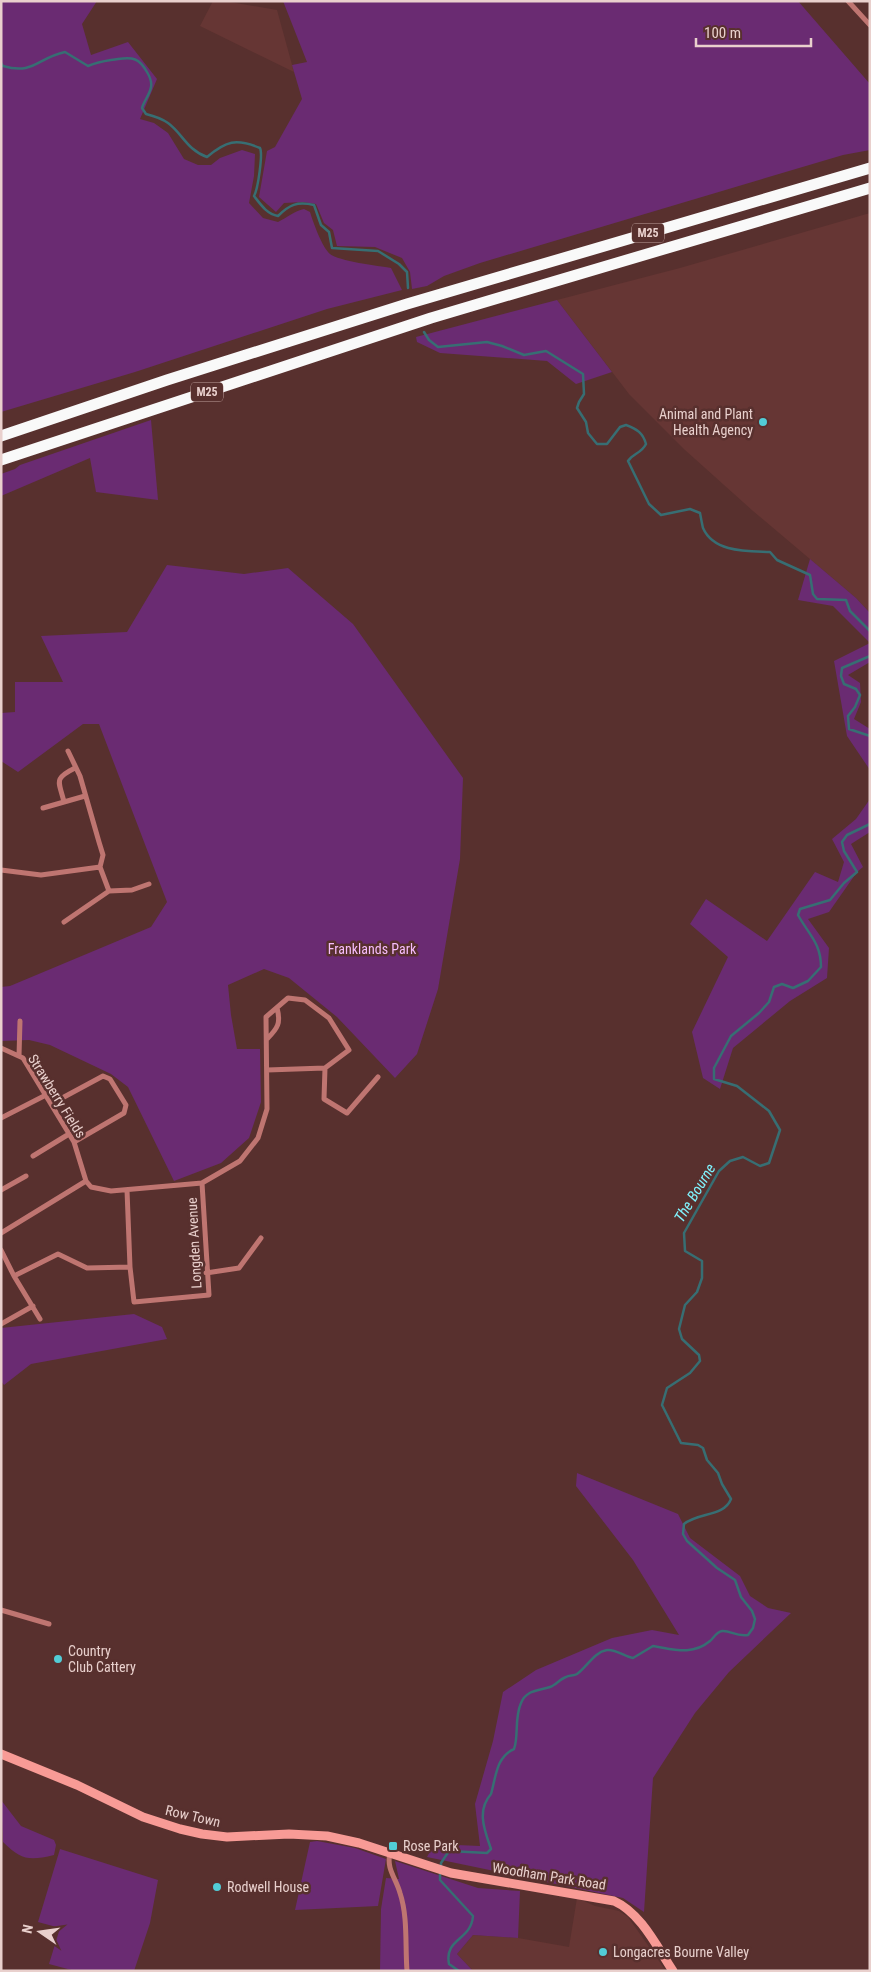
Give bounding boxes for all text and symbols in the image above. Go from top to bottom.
scale bar [696,15,811,47]
text: 100 m [704,24,741,42]
road number: M25 [632,224,664,242]
road number: M25 [191,382,223,402]
place label: Animal and Plant Health Agency [659,406,753,438]
marker: Animal and Plant Health Agency [757,416,769,428]
park label: Franklands Park [328,941,417,957]
street label: Strawberry Fields [25,1051,89,1141]
water label: The Bourne [670,1160,720,1226]
street label: Longden Avenue [184,1197,204,1289]
place label: Country Club Cattery [68,1643,136,1675]
marker: Country Club Cattery [52,1653,64,1665]
street label: Row Town [164,1802,222,1830]
place label: Rose Park [403,1838,459,1854]
marker: Rose Park [387,1840,399,1852]
street label: Woodham Park Road [491,1859,607,1893]
place label: Rodwell House [227,1879,310,1895]
marker: Rodwell House [211,1881,223,1893]
north arrow [15,1907,65,1957]
text: N [19,1923,36,1935]
place label: Longacres Bourne Valley [613,1944,749,1960]
marker: Longacres Bourne Valley [597,1946,609,1958]

